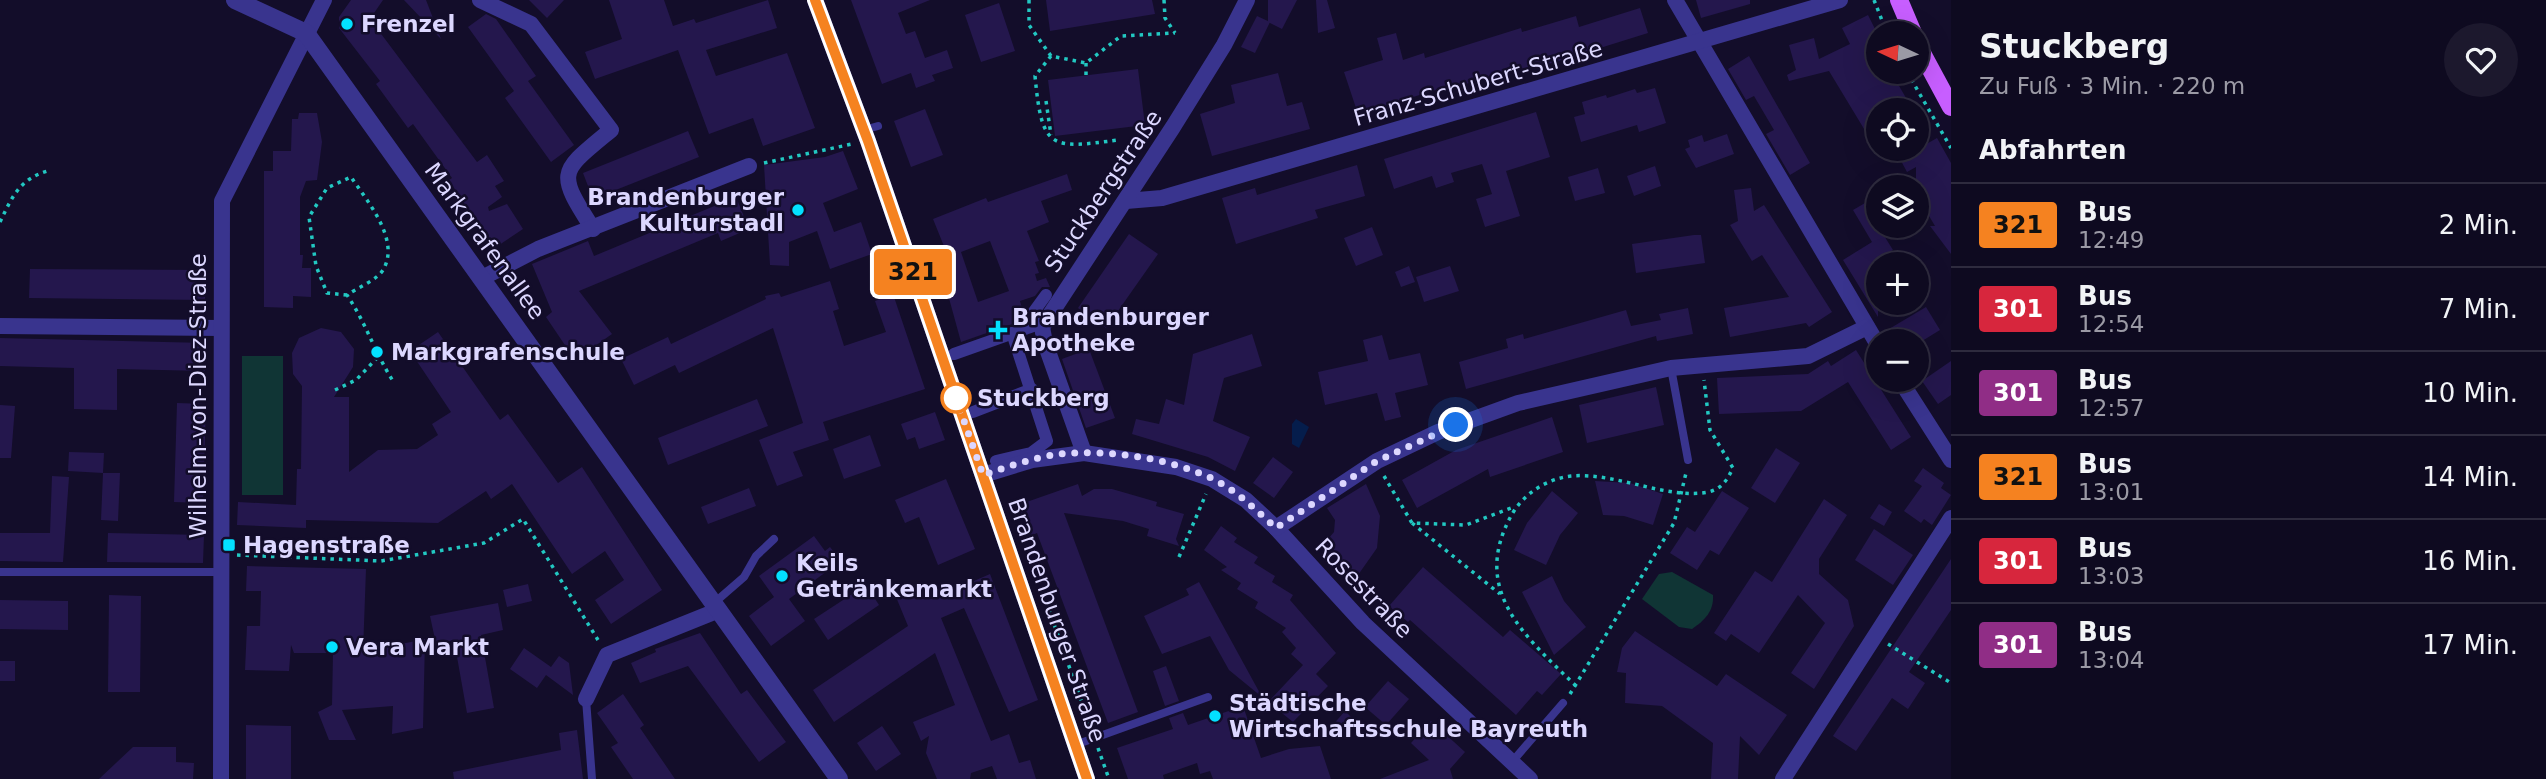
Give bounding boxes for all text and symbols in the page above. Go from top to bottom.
place label: Frenzel [361,11,455,37]
marker: Frenzel [339,16,355,32]
north arrow [1866,21,1928,84]
map controls [1866,21,1929,392]
button: heart [2444,23,2518,97]
text: Stuckberg [1979,27,2169,66]
street label: Franz-Schubert-Straße [1351,35,1605,131]
text: Zu Fuß · 3 Min. · 220 m [1979,73,2245,99]
button: locate [1866,98,1929,161]
street label: Stuckbergstraße [1039,105,1167,277]
text: Abfahrten [1979,135,2127,165]
street label: Markgrafenallee [420,158,550,324]
button: layers [1866,175,1929,238]
place label: Brandenburger Kulturstadl [587,184,785,236]
text: Bus [2078,197,2132,227]
marker: Brandenburger Kulturstadl [790,202,806,218]
text: 2 Min. [2439,210,2518,240]
text: 321 [1993,211,2043,239]
text: 12:49 [2078,227,2144,253]
line badge: 321 [873,249,953,295]
button: + [1866,252,1929,315]
street label: Wilhelm-von-Diez-Straße [185,253,211,539]
text: 321 [888,258,938,286]
text: Bus [2078,281,2132,311]
text: 7 Min. [2439,294,2518,324]
text: 301 [1993,295,2043,323]
place label: Brandenburger Apotheke [1012,304,1209,356]
text: 12:54 [2078,311,2144,337]
marker: Brandenburger Apotheke [990,322,1006,338]
button: − [1866,329,1929,392]
place label: Markgrafenschule [391,339,625,365]
marker: Markgrafenschule [369,344,385,360]
text: Bus [2078,365,2132,395]
text: 10 Min. [2422,378,2518,408]
text: 301 [1993,379,2043,407]
marker: Stuckberg [941,383,971,413]
place label: Stuckberg [977,385,1110,411]
text: 12:57 [2078,395,2144,421]
your location [1438,407,1473,442]
text: Bus [2078,449,2132,479]
text: 14 Min. [2422,462,2518,492]
text: 321 [1993,463,2043,491]
text: 13:01 [2078,479,2144,505]
street label: Brandenburger Straße [1003,494,1111,746]
place label: Hagenstraße [243,532,410,558]
street label: Rosestraße [1310,533,1418,643]
text: Bus [2078,533,2132,563]
marker: Hagenstraße [221,537,237,553]
text: 16 Min. [2422,546,2518,576]
text: 301 [1993,547,2043,575]
place label: Keils Getränkemarkt [796,550,992,602]
text: 13:03 [2078,563,2144,589]
marker: Keils Getränkemarkt [774,568,790,584]
text: Bus [2078,617,2132,647]
text: 17 Min. [2422,630,2518,660]
text: 301 [1993,631,2043,659]
place label: Vera Markt [346,634,489,660]
marker: Vera Markt [324,639,340,655]
text: 13:04 [2078,647,2144,673]
place label: Städtische Wirtschaftsschule Bayreuth [1229,690,1588,742]
marker: Städtische Wirtschaftsschule Bayreuth [1207,708,1223,724]

